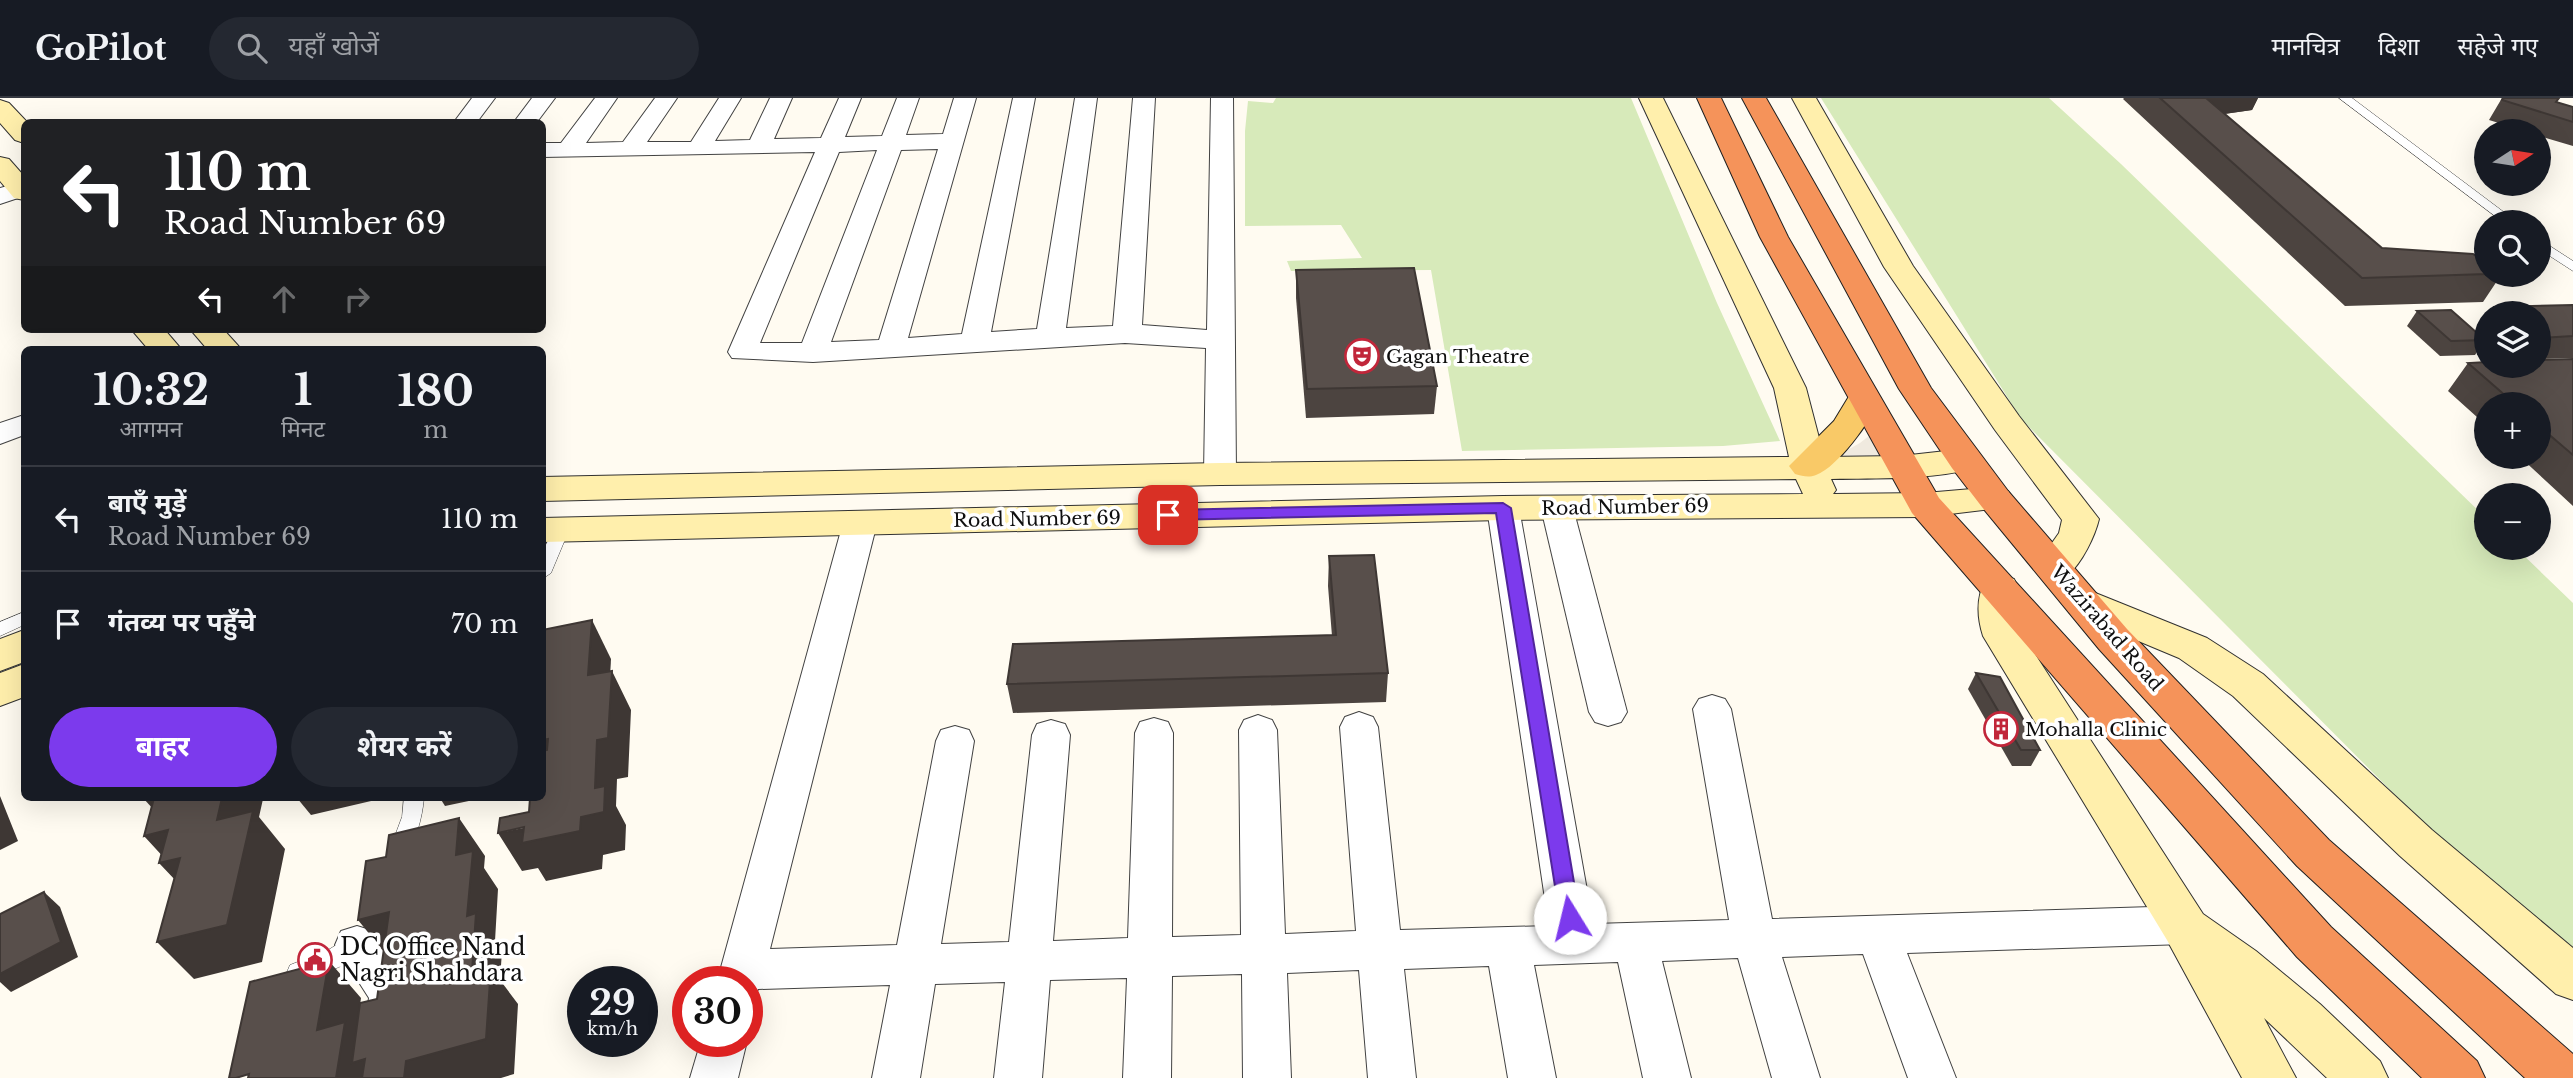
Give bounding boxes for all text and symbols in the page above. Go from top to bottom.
search box [209,17,699,80]
text: GoPilot [35,28,167,69]
icon: search [233,29,271,67]
text: यहाँ खोजें [289,30,379,62]
text: मानचित्र [2271,32,2340,61]
text: दिशा [2378,32,2420,61]
text: सहेजे गए [2458,32,2538,61]
north arrow [2474,119,2552,196]
map controls [2474,119,2551,560]
text: 110 m [164,142,311,203]
icon: left [49,147,140,238]
text: Road Number 69 [164,203,446,243]
button: search [2474,210,2551,287]
icon: left [192,280,230,318]
icon: ahead [265,280,303,318]
icon: right [338,280,376,318]
button: layers [2474,301,2551,378]
theatre icon: Gagan Theatre [1343,337,1381,375]
place label: Gagan Theatre [1386,345,1530,368]
text: 10:32 [93,364,209,416]
text: 1 [294,364,312,416]
text: 180 [397,365,474,417]
button: + [2474,392,2551,469]
text: आगमन [120,415,183,443]
text: मिनट [281,415,325,443]
text: m [423,416,448,444]
button: − [2474,483,2551,560]
pin [1138,485,1198,545]
text: बाएँ मुड़ें [108,487,186,519]
street label: Road Number 69 [1541,494,1709,520]
icon: arrive [1149,496,1187,534]
icon: left [49,500,87,538]
text: 110 m [441,503,518,535]
street label: Road Number 69 [953,506,1121,532]
text: Road Number 69 [108,523,311,551]
street label: Wazirabad Road [2045,559,2168,696]
icon: arrive [49,605,87,643]
text: गंतव्य पर पहुँचे [108,606,256,638]
text: 70 m [451,608,518,640]
button: बाहर [49,707,277,787]
button: शेयर करें [291,707,518,787]
building icon: Mohalla Clinic [1982,710,2020,748]
place label: Mohalla Clinic [2025,718,2167,741]
position arrow [1533,881,1607,955]
place label: DC Office Nand Nagri Shahdara [340,933,526,987]
public building icon: DC Office Nand Nagri Shahdara [296,941,334,979]
speed limit sign: 30 [672,966,763,1057]
text: 29 [589,981,636,1024]
text: km/h [587,1018,638,1040]

